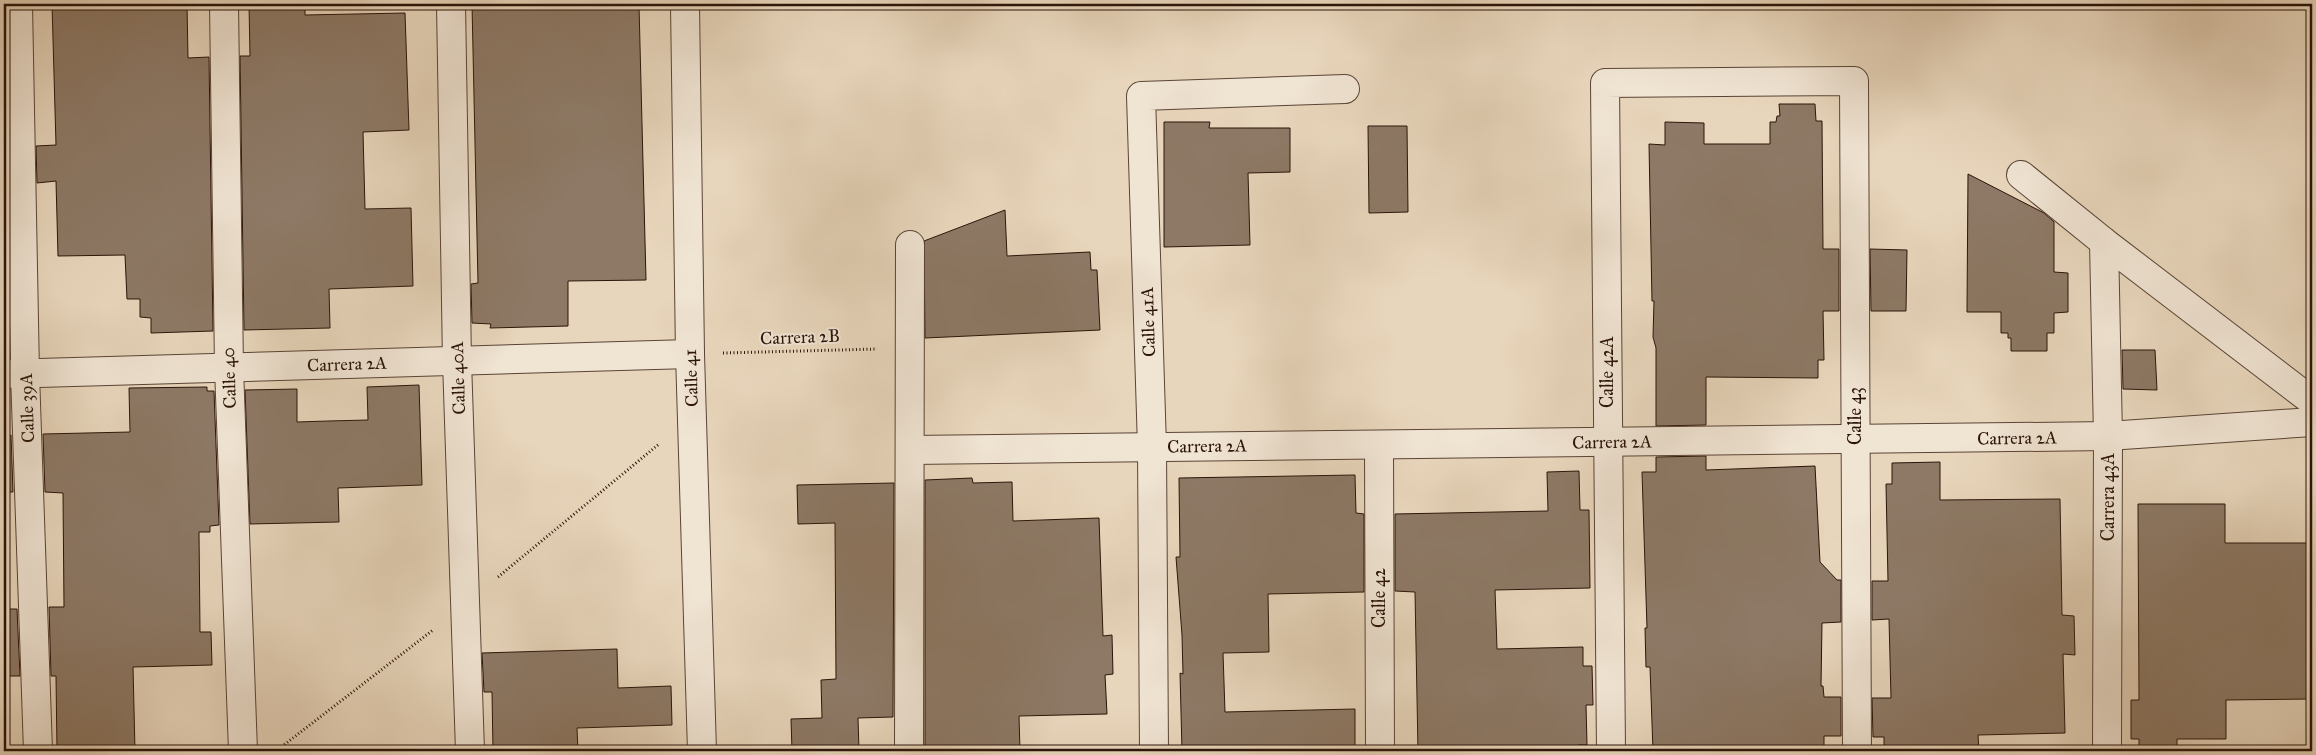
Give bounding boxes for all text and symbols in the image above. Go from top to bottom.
street label: Calle 41A [1136,287,1160,357]
street label: Carrera 2B [760,325,840,349]
street label: Calle 42A [1596,336,1618,408]
street label: Calle 40A [446,341,470,415]
street label: Calle 40 [217,347,241,409]
street label: Calle 41 [679,349,703,407]
street label: Carrera 2A [307,352,387,376]
street label: Calle 39A [15,373,39,443]
street label: Calle 43 [1844,387,1866,445]
street label: Carrera 2A [1977,426,2057,450]
street label: Carrera 2A [1572,430,1652,454]
street label: Carrera 2A [1167,434,1247,458]
street label: Carrera 43A [2097,453,2119,541]
street label: Calle 42 [1368,568,1390,628]

